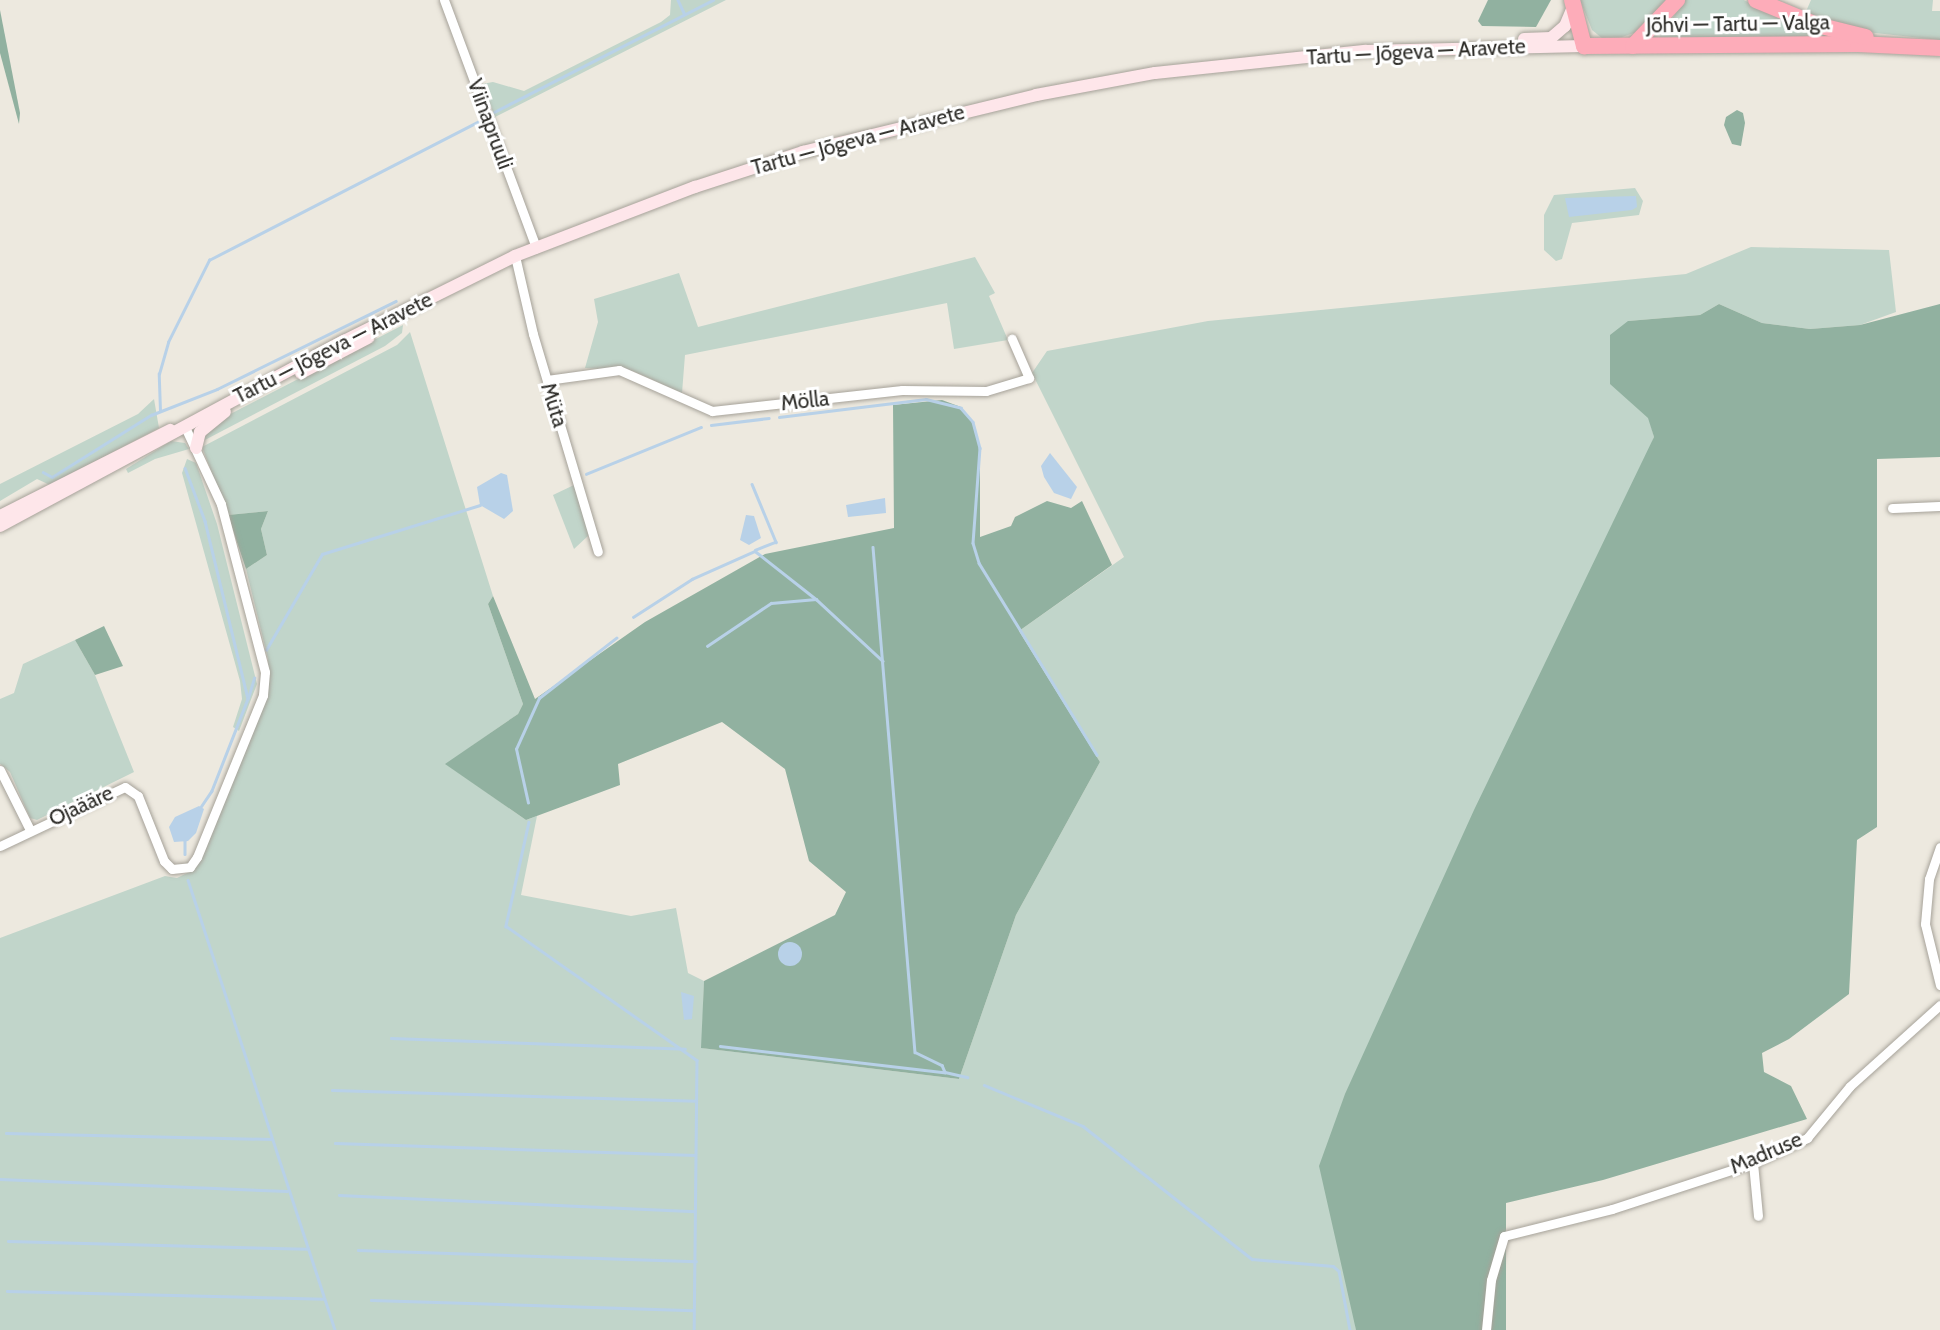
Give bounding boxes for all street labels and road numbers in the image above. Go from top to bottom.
street label: Jõhvi — Tartu — Valga [1646,10,1830,38]
street label: Tartu — Jõgeva — Aravete [1306,34,1526,70]
street label: Viinapruuli [462,75,518,173]
street label: Tartu — Jõgeva — Aravete [749,99,967,181]
street label: Tartu — Jõgeva — Aravete [230,287,436,409]
street label: Müta [535,380,573,430]
street label: Mölla [780,386,830,416]
street label: Ojaääre [45,780,117,832]
street label: Madruse [1726,1127,1806,1179]

